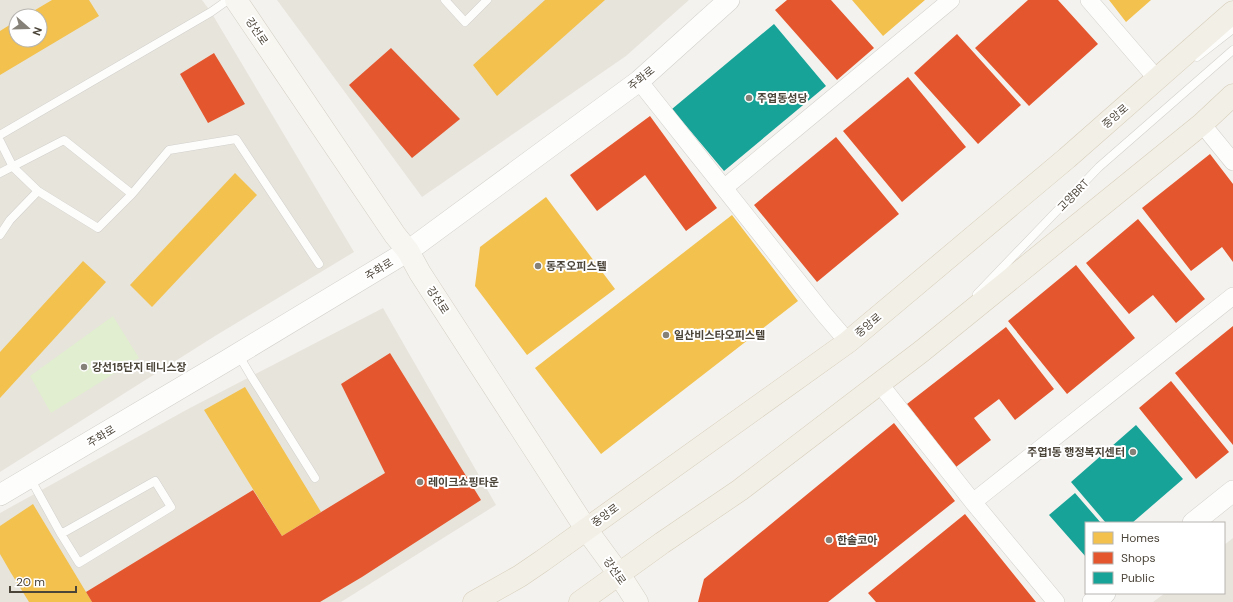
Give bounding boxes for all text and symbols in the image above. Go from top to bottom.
north arrow [8,8,48,48]
street label: 강선로 [243,14,271,48]
text: N [29,25,45,38]
street label: 주화로 [625,63,657,93]
place label: 주엽동성당 [757,91,808,105]
marker: 주엽동성당 [744,93,754,103]
street label: 중앙로 [1099,101,1131,131]
street label: 고양BRT [1054,176,1092,214]
street label: 주화로 [362,255,396,283]
place label: 동주오피스텔 [546,259,607,273]
marker: 동주오피스텔 [533,261,543,271]
street label: 강선로 [424,283,452,317]
street label: 중앙로 [852,310,884,340]
place label: 일산비스타오피스텔 [674,328,765,342]
marker: 일산비스타오피스텔 [661,330,671,340]
place label: 강선15단지 테니스장 [92,360,186,374]
marker: 강선15단지 테니스장 [79,362,89,372]
street label: 주화로 [84,422,118,450]
place label: 주엽1동 행정복지센터 [1027,445,1125,459]
marker: 주엽1동 행정복지센터 [1128,447,1138,457]
place label: 레이크쇼핑타운 [428,475,499,489]
marker: 레이크쇼핑타운 [415,477,425,487]
street label: 중앙로 [589,500,621,530]
legend [1085,522,1225,594]
text: Homes [1121,530,1160,546]
place label: 한솔코아 [837,533,877,547]
marker: 한솔코아 [824,535,834,545]
text: Shops [1121,550,1156,566]
street label: 강선로 [601,555,629,587]
scale bar [10,568,76,594]
text: Public [1121,570,1155,586]
text: 20 m [16,574,45,590]

